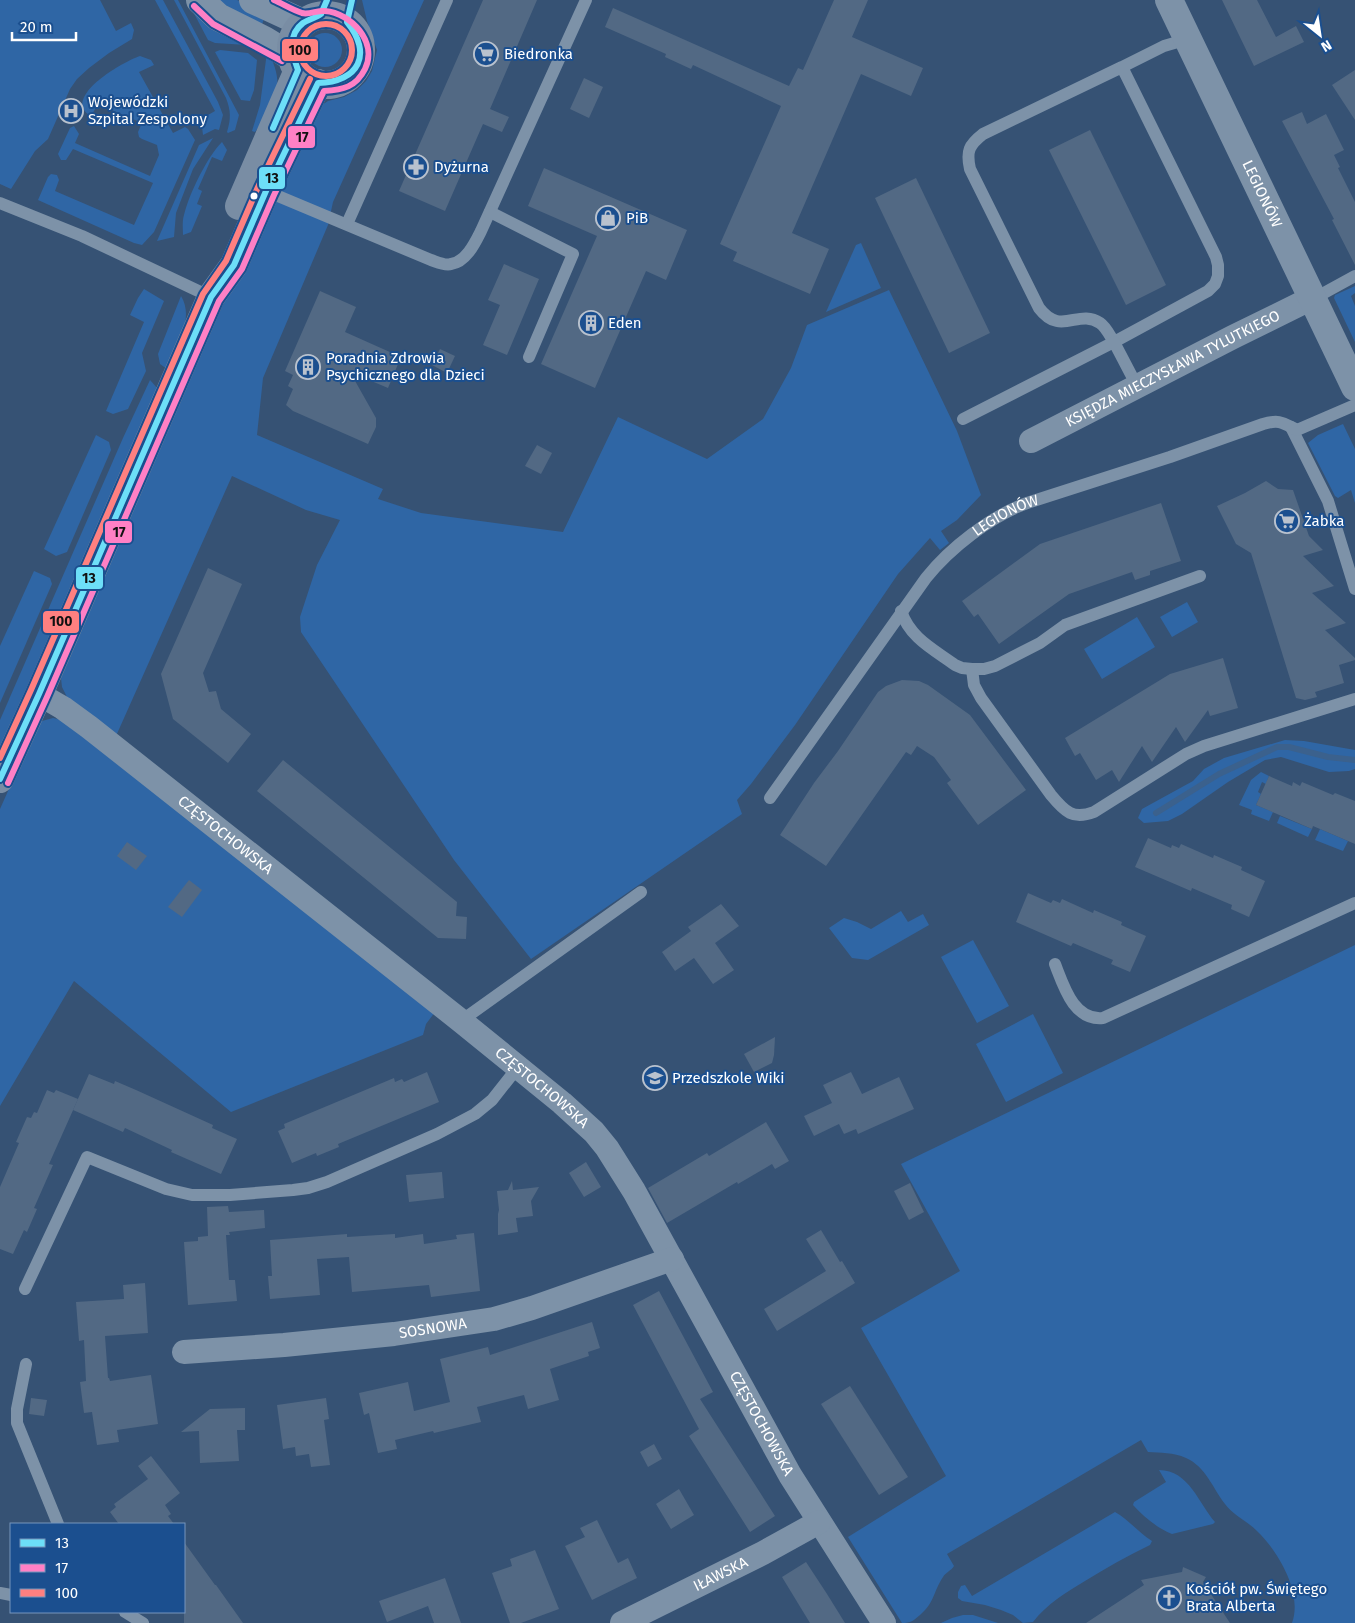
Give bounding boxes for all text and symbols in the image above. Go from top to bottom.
scale bar [12,10,76,42]
north arrow [1295,10,1345,60]
text: 20 m [20,18,53,36]
text: N [1318,36,1335,56]
line badge: 100 [281,38,319,62]
supermarket icon: Biedronka [473,41,499,67]
text: 100 [289,42,311,59]
place label: Biedronka [504,45,573,63]
place label: Wojewódzki Szpital Zespolony [88,93,208,128]
hospital icon: Wojewódzki Szpital Zespolony [58,98,84,124]
line badge: 17 [287,125,316,149]
text: 17 [295,129,309,146]
pharmacy icon: Dyżurna [403,154,429,180]
street label: LEGIONÓW [1238,157,1286,231]
place label: Dyżurna [434,158,489,176]
line badge: 13 [258,166,286,190]
text: 13 [265,170,279,187]
unlabelled marker [249,191,259,201]
shop icon: PiB [595,205,621,231]
place label: PiB [626,209,648,227]
street label: KSIĘDZA MIECZYSŁAWA TYLUTKIEGO [1062,306,1283,431]
building icon: Eden [578,310,604,336]
place label: Eden [608,314,642,332]
place label: Poradnia Zdrowia Psychicznego dla Dzieci [326,349,485,384]
building icon: Poradnia Zdrowia Psychicznego dla Dzieci [295,354,321,380]
street label: LEGIONÓW [969,491,1041,540]
supermarket icon: Żabka [1274,508,1300,534]
place label: Żabka [1304,512,1344,530]
line badge: 17 [104,520,133,544]
text: 17 [112,524,126,541]
line badge: 13 [75,566,104,590]
text: 13 [82,570,96,587]
line badge: 100 [42,610,80,634]
text: 100 [50,613,72,630]
street label: CZĘSTOCHOWSKA [174,792,277,878]
street label: CZĘSTOCHOWSKA [492,1043,593,1132]
school or university icon: Przedszkole Wiki [642,1065,668,1091]
place label: Przedszkole Wiki [672,1069,785,1087]
street label: SOSNOWA [398,1314,468,1342]
street label: CZĘSTOCHOWSKA [726,1368,798,1479]
legend [10,1523,185,1613]
text: 13 [55,1534,69,1552]
street label: IŁAWSKA [690,1553,751,1595]
text: 17 [55,1559,68,1577]
place label: Kościół pw. Świętego Brata Alberta [1186,1580,1327,1615]
text: 100 [55,1584,78,1602]
church icon: Kościół pw. Świętego Brata Alberta [1156,1585,1182,1611]

